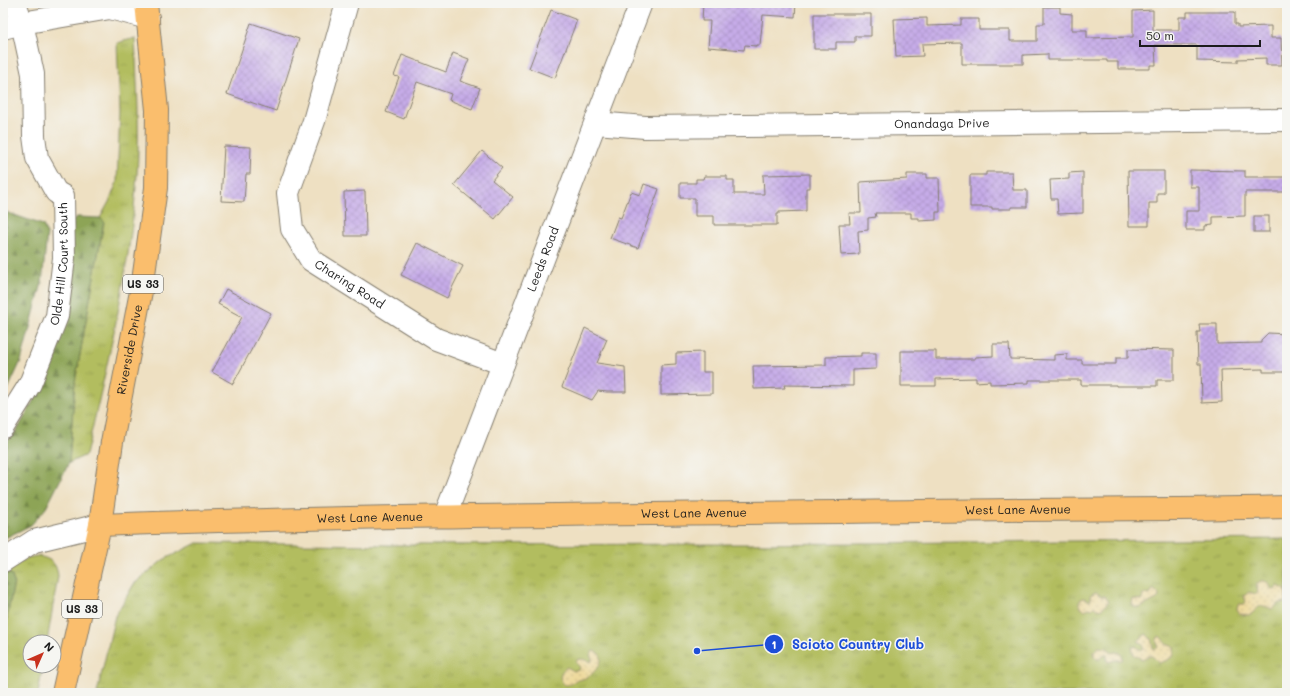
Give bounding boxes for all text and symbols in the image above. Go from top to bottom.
scale bar [1140,22,1260,48]
text: 50 m [1146,27,1174,43]
street label: Onandaga Drive [894,114,990,131]
street label: Olde Hill Court South [45,202,71,328]
street label: Leeds Road [523,224,562,294]
street label: Charing Road [312,255,388,312]
road number: US 33 [123,275,163,293]
street label: Riverside Drive [112,303,145,396]
street label: West Lane Avenue [965,501,1071,518]
street label: West Lane Avenue [641,504,747,521]
street label: West Lane Avenue [317,508,423,526]
road number: US 33 [62,600,102,618]
callout: Scioto Country Club [764,632,932,657]
north arrow [22,634,62,674]
text: Scioto Country Club [792,635,924,653]
text: 1 [771,636,777,652]
text: N [41,638,58,655]

